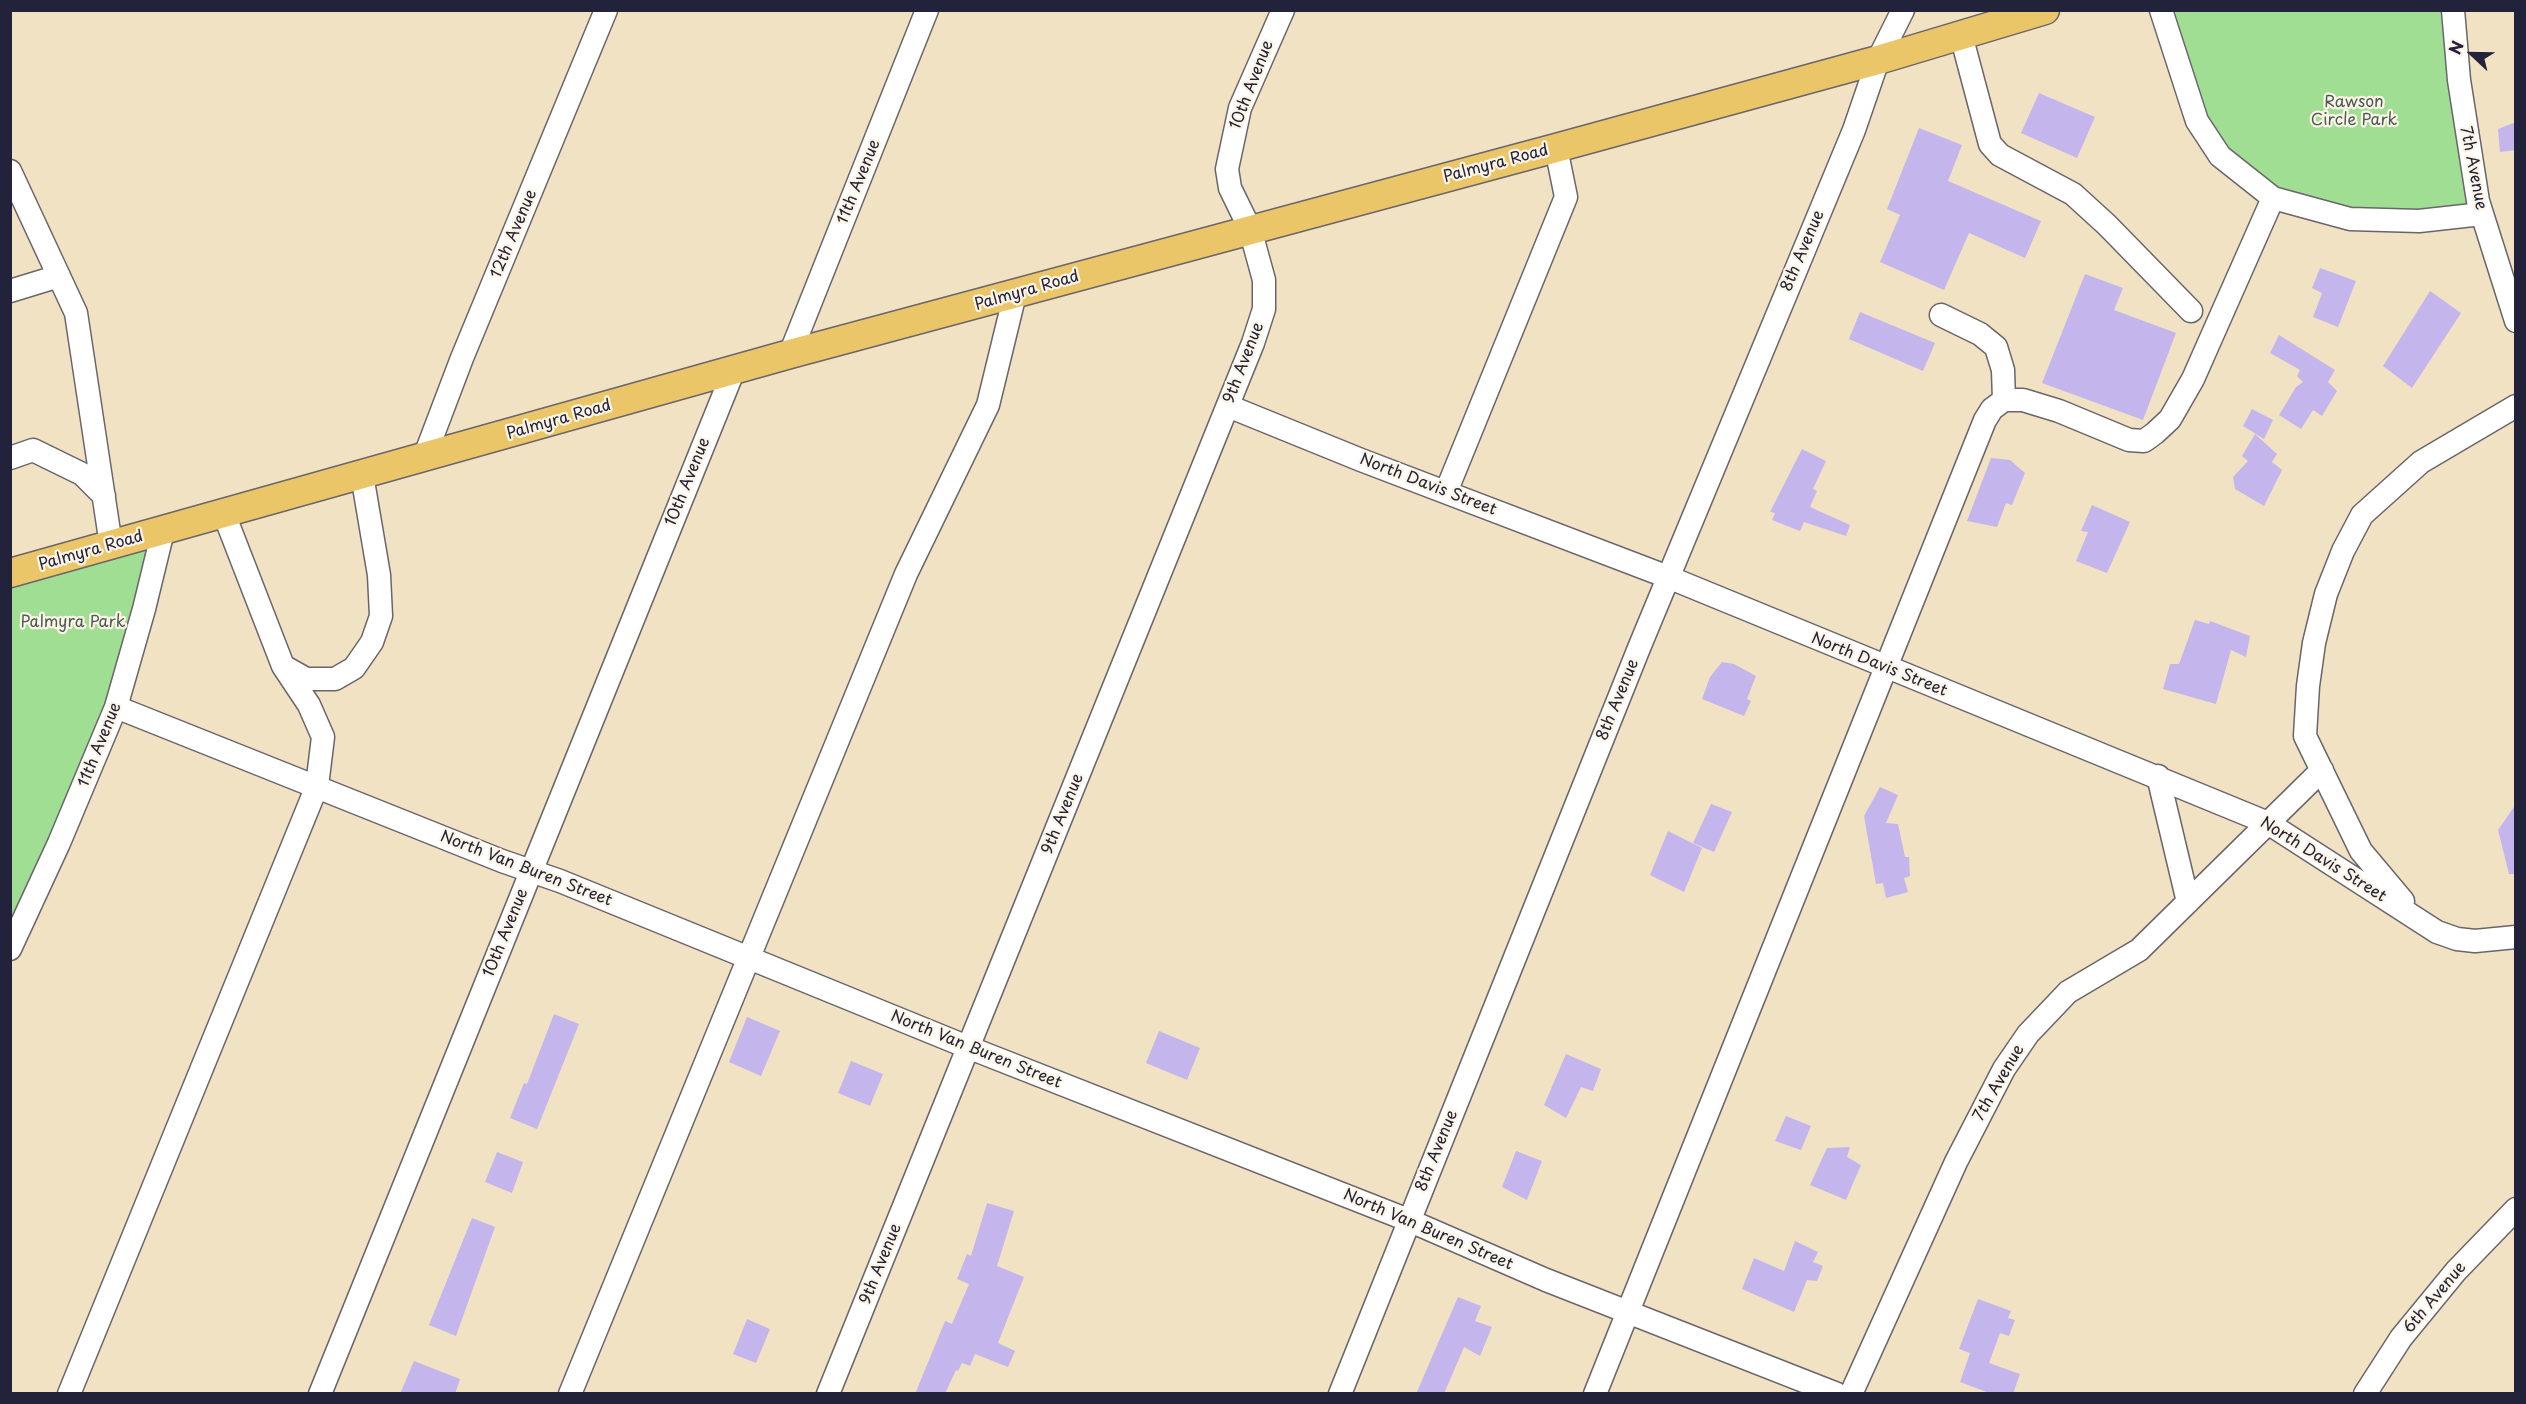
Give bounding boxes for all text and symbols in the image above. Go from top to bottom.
north arrow [2442,24,2502,84]
text: N [2442,37,2469,58]
street label: 10th Avenue [1226,38,1278,132]
park label: Rawson Circle Park [2311,93,2397,131]
street label: 7th Avenue [2455,125,2491,211]
street label: 11th Avenue [833,137,885,227]
street label: Palmyra Road [1441,141,1551,187]
street label: 12th Avenue [487,187,541,281]
street label: 8th Avenue [1777,208,1829,294]
street label: Palmyra Road [973,267,1081,315]
street label: 9th Avenue [1220,320,1268,406]
street label: Palmyra Road [505,396,613,444]
street label: 10th Avenue [662,435,714,529]
street label: North Davis Street [1357,450,1499,520]
street label: Palmyra Road [37,527,145,575]
park label: Palmyra Park [21,613,125,633]
street label: North Davis Street [1808,629,1950,701]
street label: 8th Avenue [1593,656,1643,744]
street label: 11th Avenue [74,700,126,790]
street label: 9th Avenue [1038,771,1088,857]
street label: North Davis Street [2256,813,2390,907]
street label: North Van Buren Street [437,827,615,911]
street label: 10th Avenue [480,886,532,980]
street label: North Van Buren Street [888,1007,1064,1093]
street label: 7th Avenue [1969,1041,2029,1125]
street label: 8th Avenue [1412,1107,1462,1195]
street label: North Van Buren Street [1340,1185,1516,1275]
street label: 9th Avenue [856,1221,906,1307]
street label: 6th Avenue [2400,1258,2470,1338]

